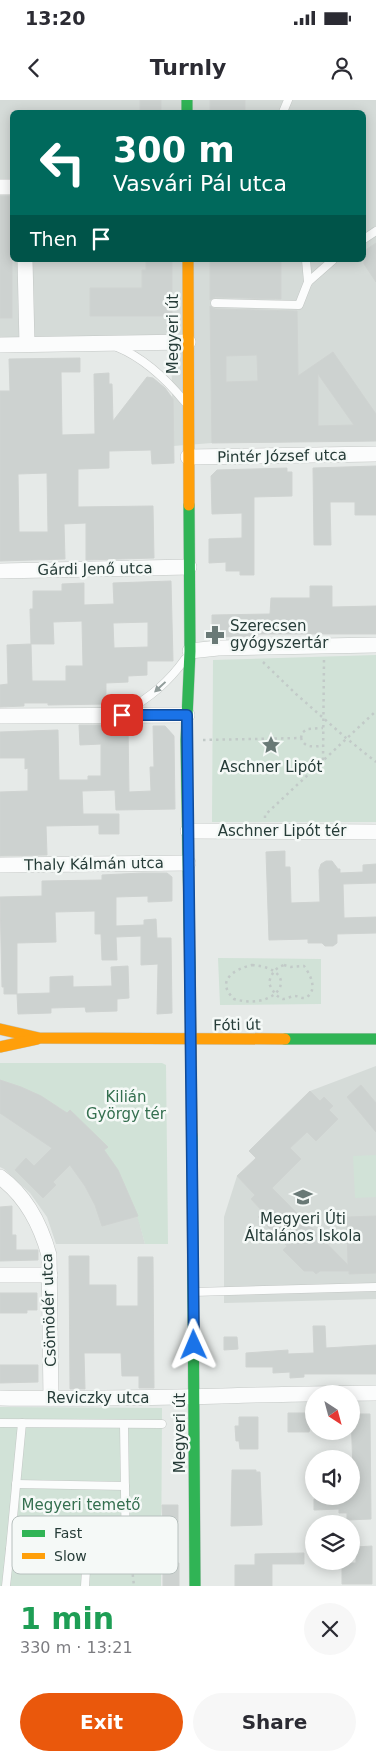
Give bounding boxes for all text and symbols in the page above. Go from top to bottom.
text: 13:20 [25,7,85,29]
icon: back [20,54,48,82]
icon: person [328,54,356,82]
text: Turnly [150,55,226,80]
icon: left [30,130,95,195]
text: 300 m [113,130,235,170]
text: Vasvári Pál utca [113,171,287,196]
icon: arrive [87,225,115,253]
text: Then [30,228,77,250]
street label: Megyeri út [164,294,182,374]
street label: Pintér József utca [217,446,347,466]
street label: Gárdi Jenő utca [37,559,153,579]
place label: Szerecsen gyógyszertár [230,617,329,652]
pharmacy icon: Szerecsen gyógyszertár [204,624,226,646]
one-way arrow [155,681,167,693]
pin [101,694,143,736]
icon: arrive [108,701,136,729]
place icon: Aschner Lipót [260,734,282,756]
place label: Aschner Lipót [220,758,322,776]
street label: Aschner Lipót tér [218,822,347,840]
street label: Thaly Kálmán utca [23,854,164,874]
street label: Fóti út [213,1016,261,1034]
park label: Kilián György tér [86,1088,167,1123]
school or university icon: Megyeri Úti Általános Iskola [292,1186,314,1208]
place label: Megyeri Úti Általános Iskola [244,1209,362,1245]
street label: Csömödér utca [38,1253,60,1367]
position arrow [167,1318,219,1370]
north arrow [305,1385,360,1440]
map controls [305,1385,360,1570]
street label: Reviczky utca [47,1389,149,1407]
street label: Megyeri út [171,1393,189,1473]
button: sound [305,1450,360,1505]
park label: Megyeri temető [22,1496,140,1514]
button: layers [305,1515,360,1570]
legend [12,1516,178,1574]
text: Fast [54,1525,83,1541]
text: Slow [54,1548,87,1564]
text: 1 min [20,1601,114,1636]
button: close [304,1603,356,1655]
text: 330 m · 13:21 [20,1638,133,1657]
button: Exit [20,1693,183,1751]
button: Share [193,1693,356,1751]

